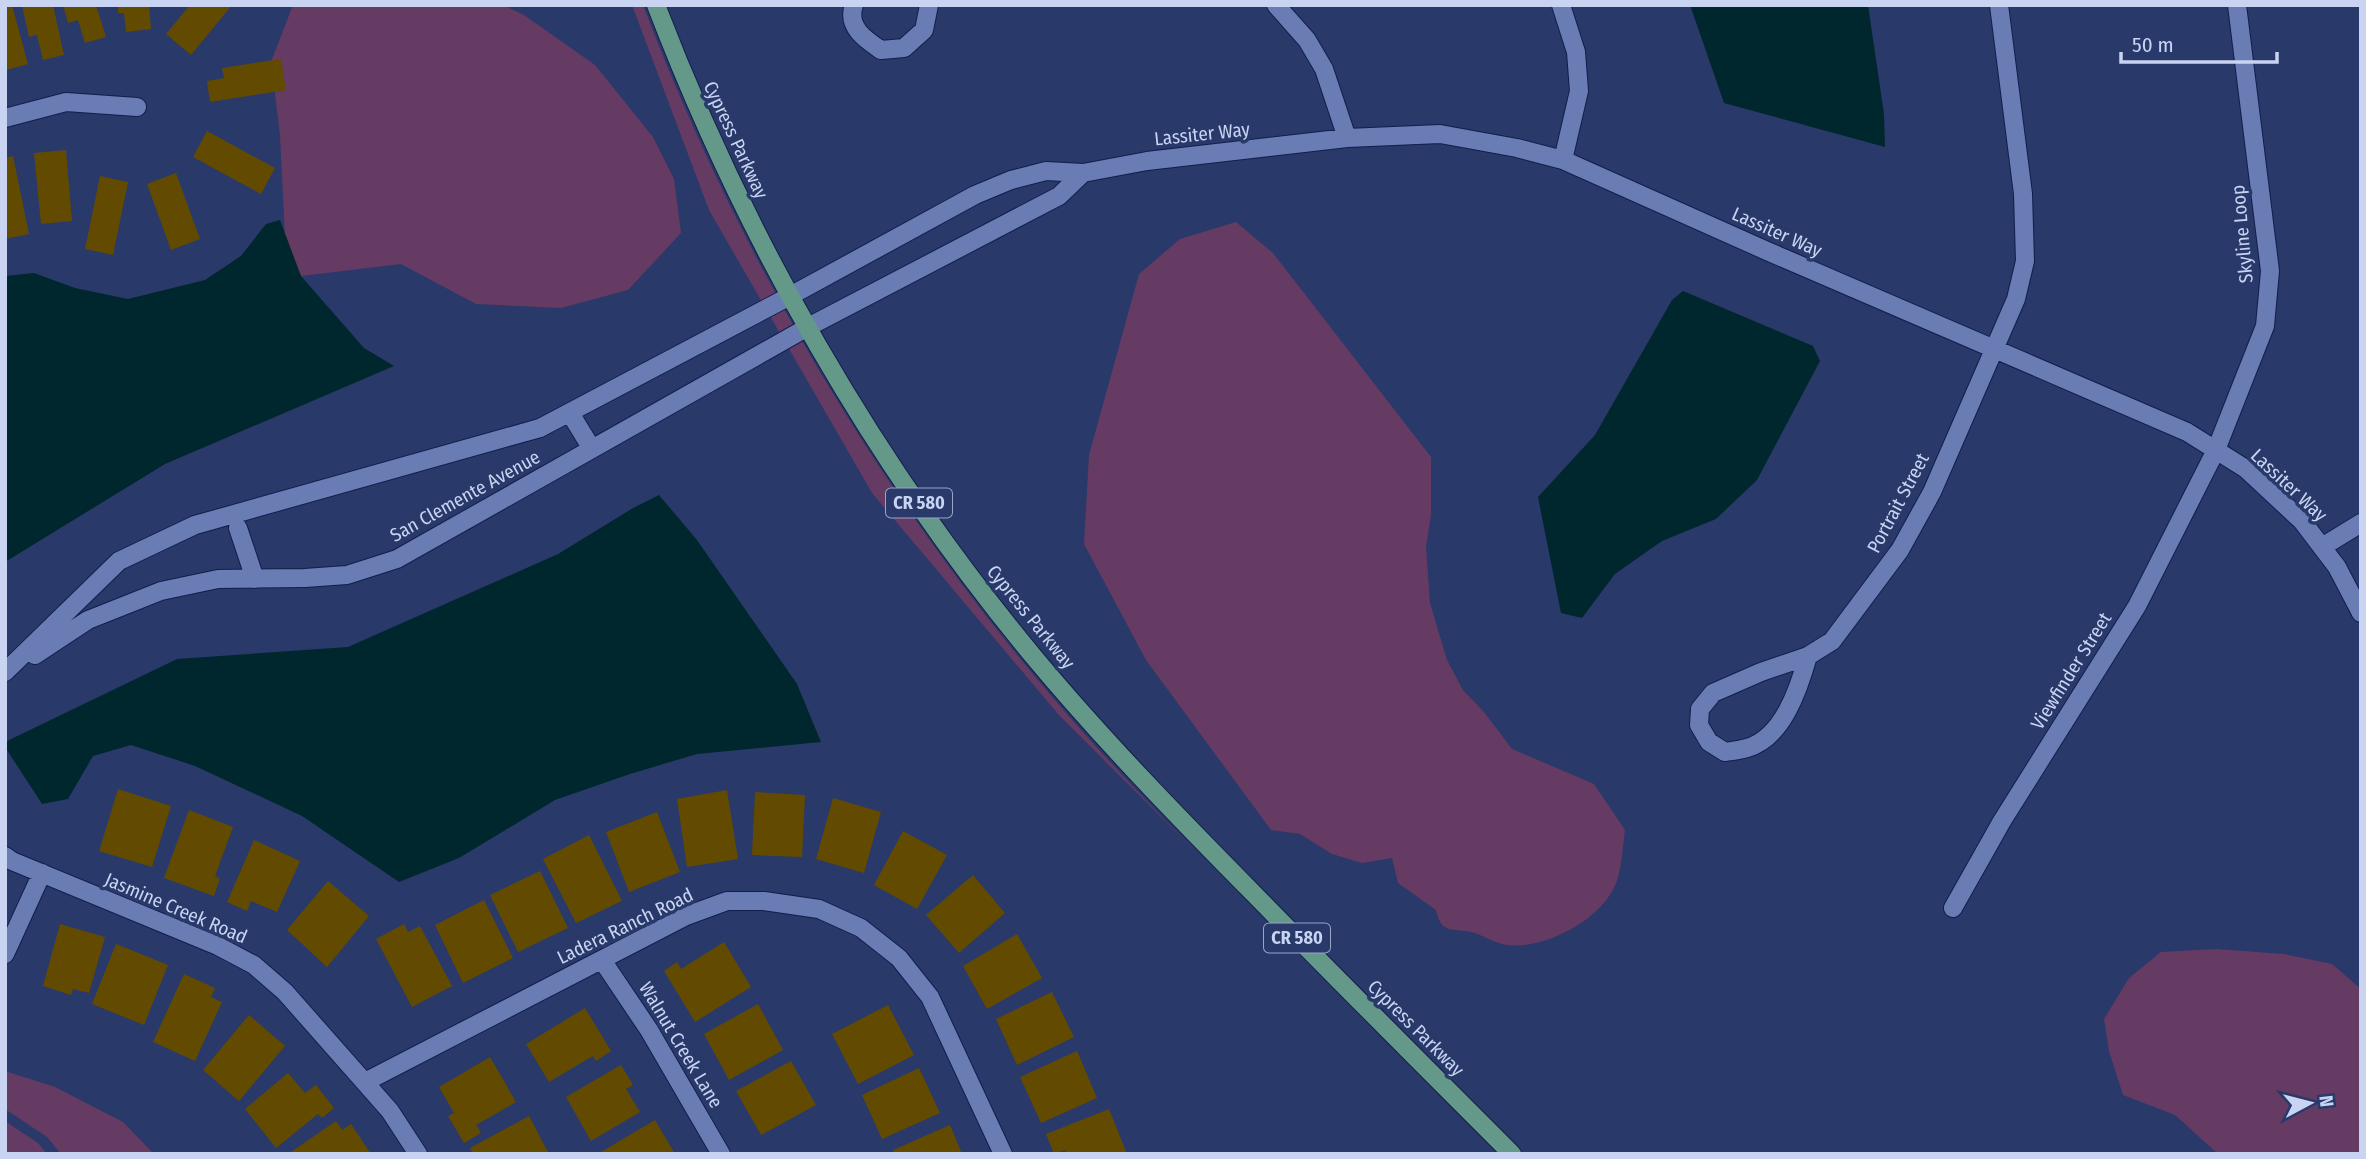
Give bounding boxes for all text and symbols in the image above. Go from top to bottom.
scale bar [2121,21,2277,65]
text: 50 m [2132,32,2174,58]
street label: Cypress Parkway [699,78,773,203]
street label: Lassiter Way [1153,117,1251,150]
street label: Skyline Loop [2226,184,2258,284]
street label: Lassiter Way [1729,202,1826,262]
street label: Lassiter Way [2246,444,2332,526]
street label: San Clemente Avenue [386,445,544,547]
street label: Portrait Street [1862,448,1934,557]
road number: CR 580 [886,489,952,518]
street label: Cypress Parkway [982,561,1080,674]
street label: Viewfinder Street [2026,608,2117,734]
street label: Jasmine Creek Road [101,868,251,948]
street label: Ladera Ranch Road [553,883,697,969]
road number: CR 580 [1264,923,1330,953]
street label: Cypress Parkway [1363,975,1469,1081]
street label: Walnut Creek Lane [634,978,728,1112]
north arrow [2275,1068,2345,1138]
text: N [2314,1094,2338,1108]

